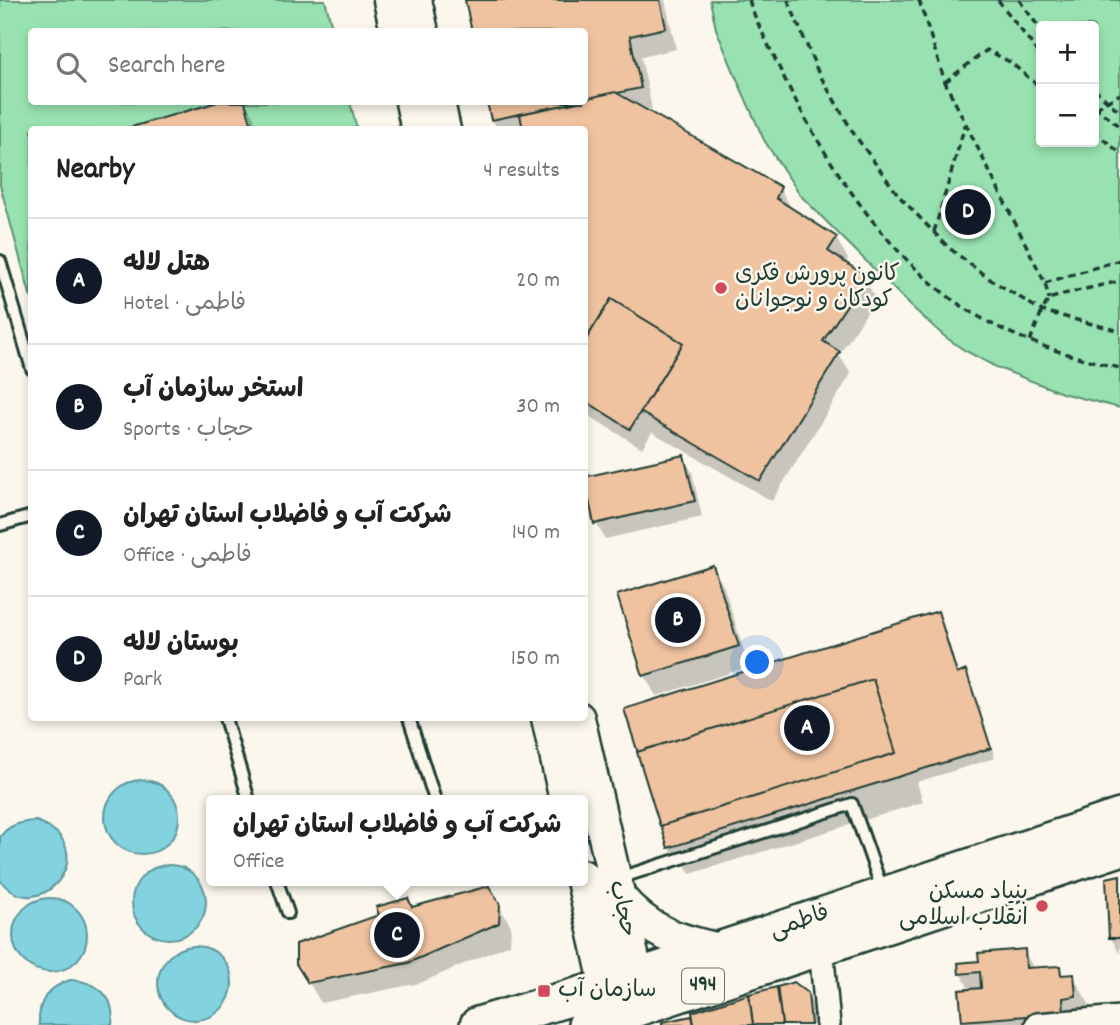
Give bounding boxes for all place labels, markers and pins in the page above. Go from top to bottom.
pin: D [945,186,991,238]
place label: کانون پرورش فکری کودکان و نوجوانان [735,259,900,318]
marker: کانون پرورش فکری کودکان و نوجوانان [713,280,729,296]
pin: B [655,594,701,646]
pin: A [784,702,830,754]
place label: بنیاد مسکن انقلاب اسلامی [899,877,1028,936]
marker: بنیاد مسکن انقلاب اسلامی [1034,898,1050,914]
pin: C [374,909,420,961]
place label: سازمان آب [558,975,657,1008]
marker: سازمان آب [536,983,552,999]

